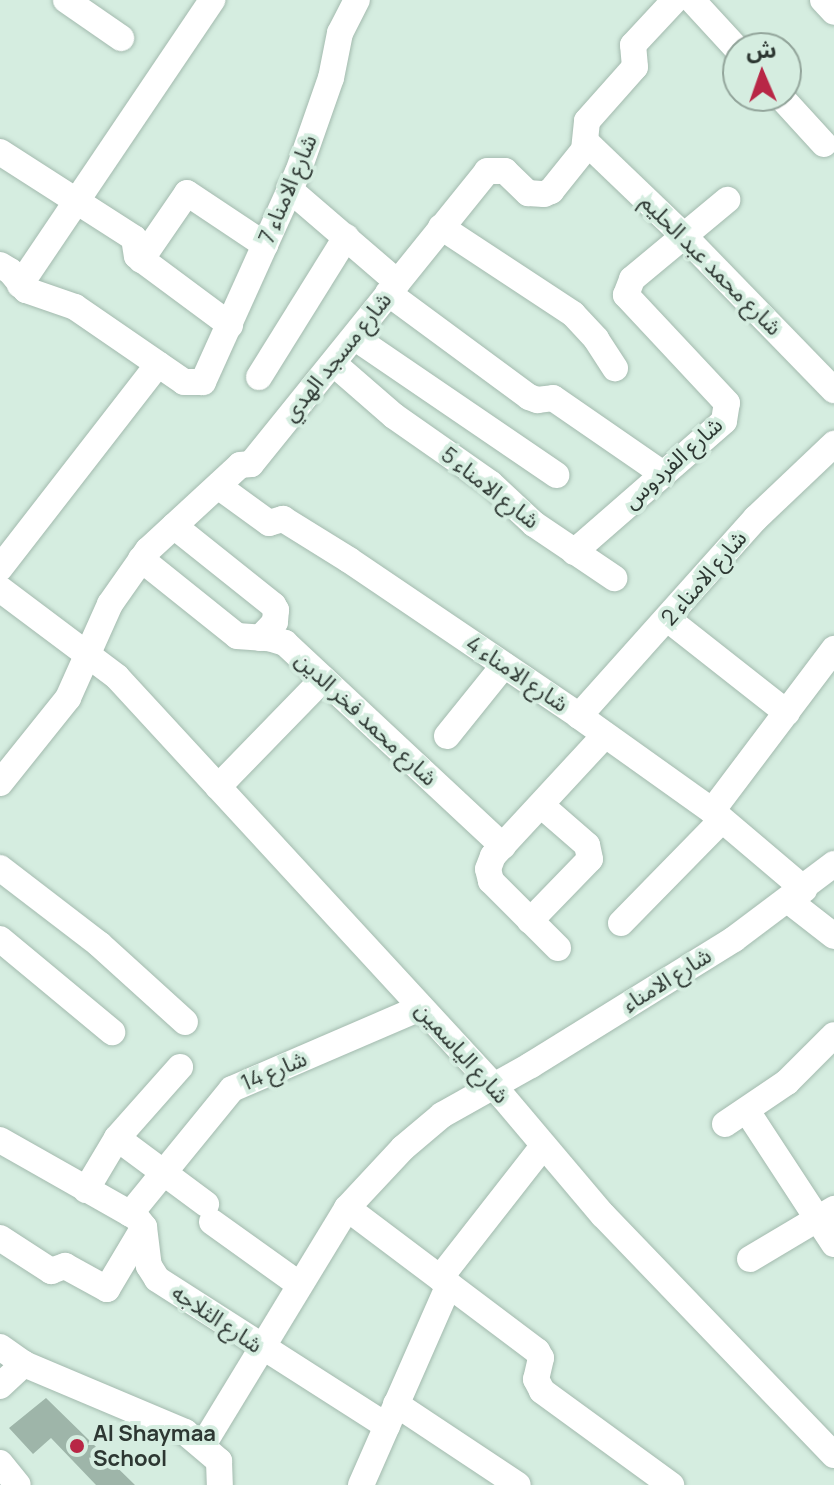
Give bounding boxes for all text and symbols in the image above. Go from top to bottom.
north arrow [722,32,802,112]
text: ش [746,34,777,66]
street label: شارع الامناء 7 [253,131,323,247]
street label: شارع محمد عبد الحليم [635,189,787,341]
street label: شارع مسجد الهدي [277,287,397,427]
street label: شارع الفردوس [618,412,728,514]
street label: شارع الامناء 5 [436,442,544,534]
street label: شارع الامناء 2 [656,525,752,631]
street label: شارع الامناء 4 [461,630,573,718]
street label: شارع محمد فخر الدين [290,647,442,791]
street label: شارع الامناء [618,942,716,1018]
street label: شارع الياسمين [410,997,514,1109]
street label: شارع 14 [237,1045,311,1097]
street label: شارع الثلاجه [167,1279,267,1359]
place label: Al Shaymaa School [93,1420,216,1472]
marker: Al Shaymaa School [68,1437,86,1455]

